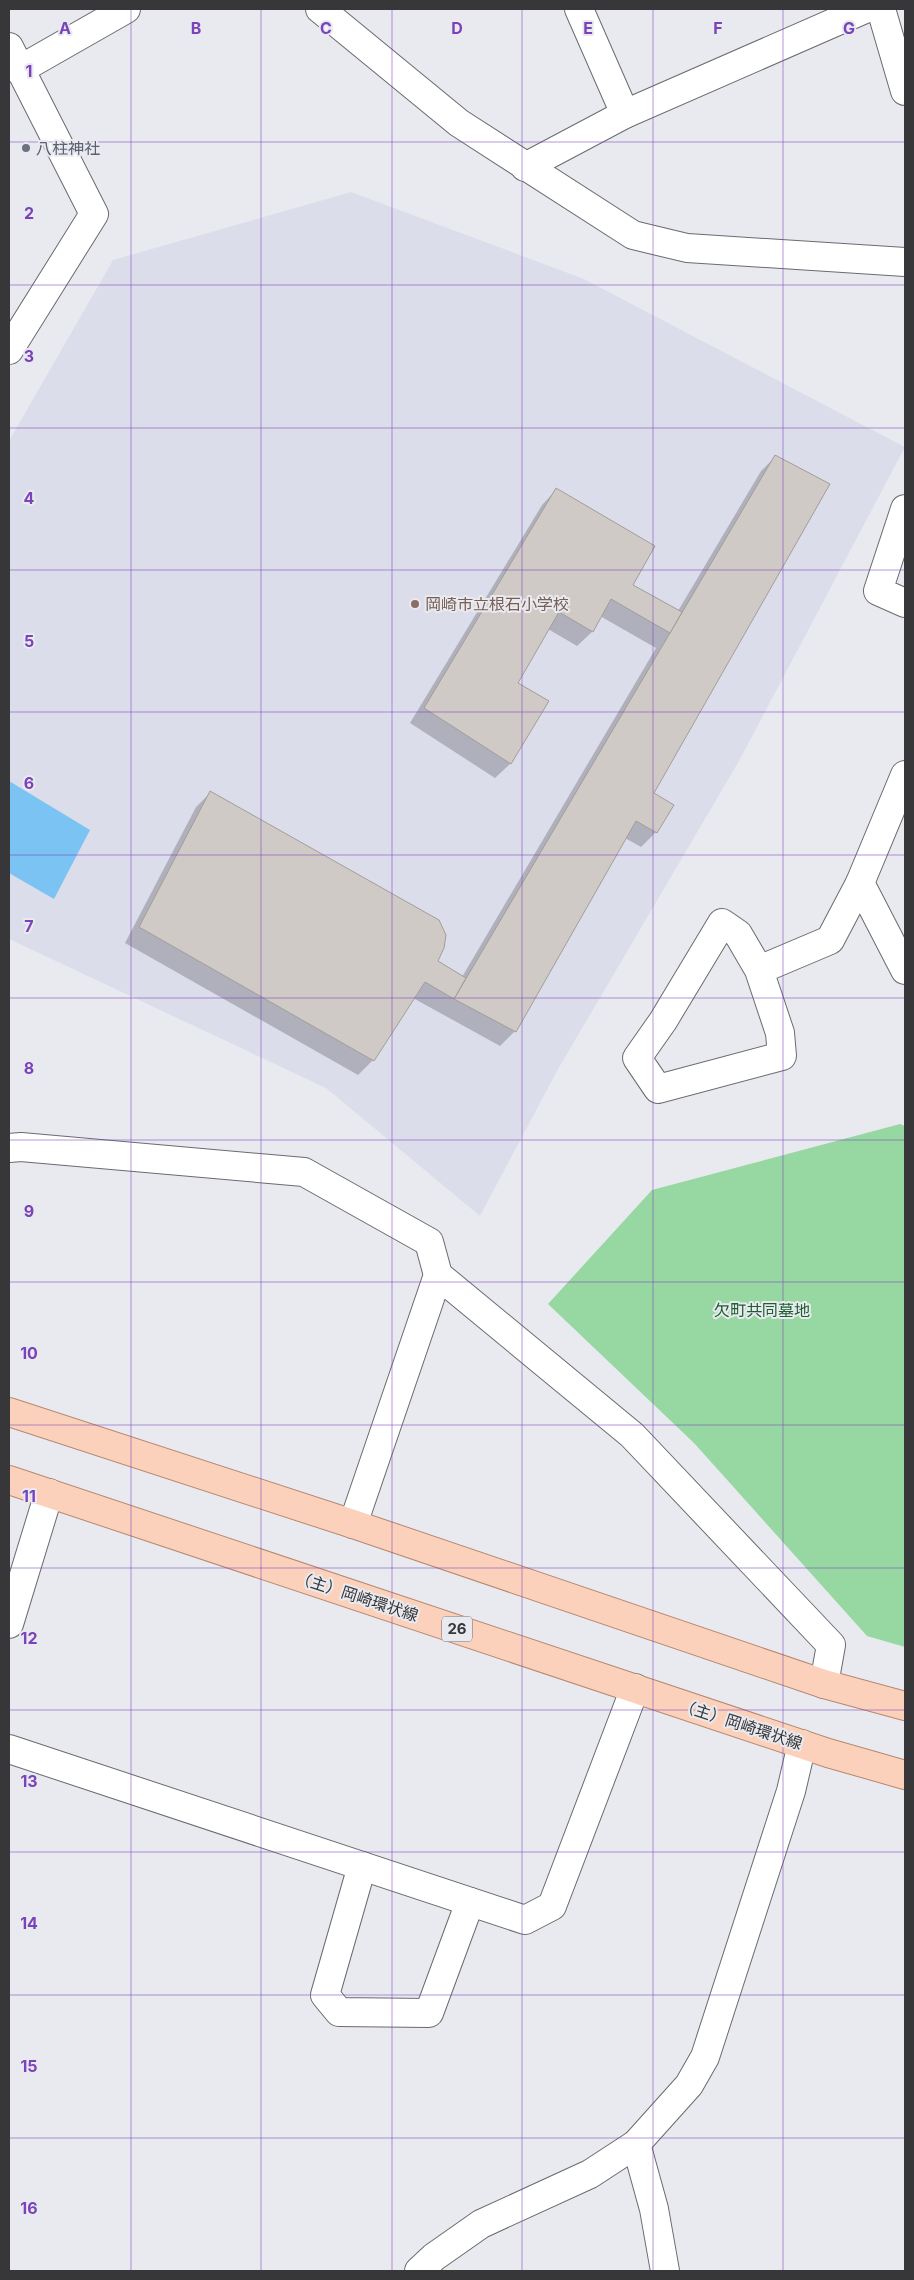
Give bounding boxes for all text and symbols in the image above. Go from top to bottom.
text: A [59,18,71,38]
text: B [191,18,201,38]
text: C [320,18,332,38]
text: D [451,18,463,38]
text: E [583,18,593,38]
text: F [713,18,723,38]
text: G [843,18,855,38]
text: 1 [26,61,32,81]
place label: 八柱神社 [36,138,100,158]
marker: 八柱神社 [20,142,32,154]
text: 2 [24,203,34,223]
text: 3 [24,346,34,366]
text: 4 [24,488,35,508]
place label: 岡崎市立根石小学校 [425,594,569,614]
marker: 岡崎市立根石小学校 [409,598,421,610]
text: 5 [24,631,34,651]
text: 6 [24,773,34,793]
text: 7 [24,916,34,936]
text: 8 [24,1058,34,1078]
text: 9 [24,1201,34,1221]
park label: 欠町共同墓地 [714,1300,810,1320]
text: 10 [20,1343,38,1363]
text: 11 [22,1486,36,1506]
street label: （主）岡崎環状線 [293,1567,421,1625]
road number: 26 [442,1616,472,1642]
text: 12 [21,1628,37,1648]
street label: （主）岡崎環状線 [677,1695,805,1753]
text: 13 [20,1771,38,1791]
text: 14 [20,1913,38,1933]
text: 15 [20,2056,38,2076]
text: 16 [20,2198,38,2218]

